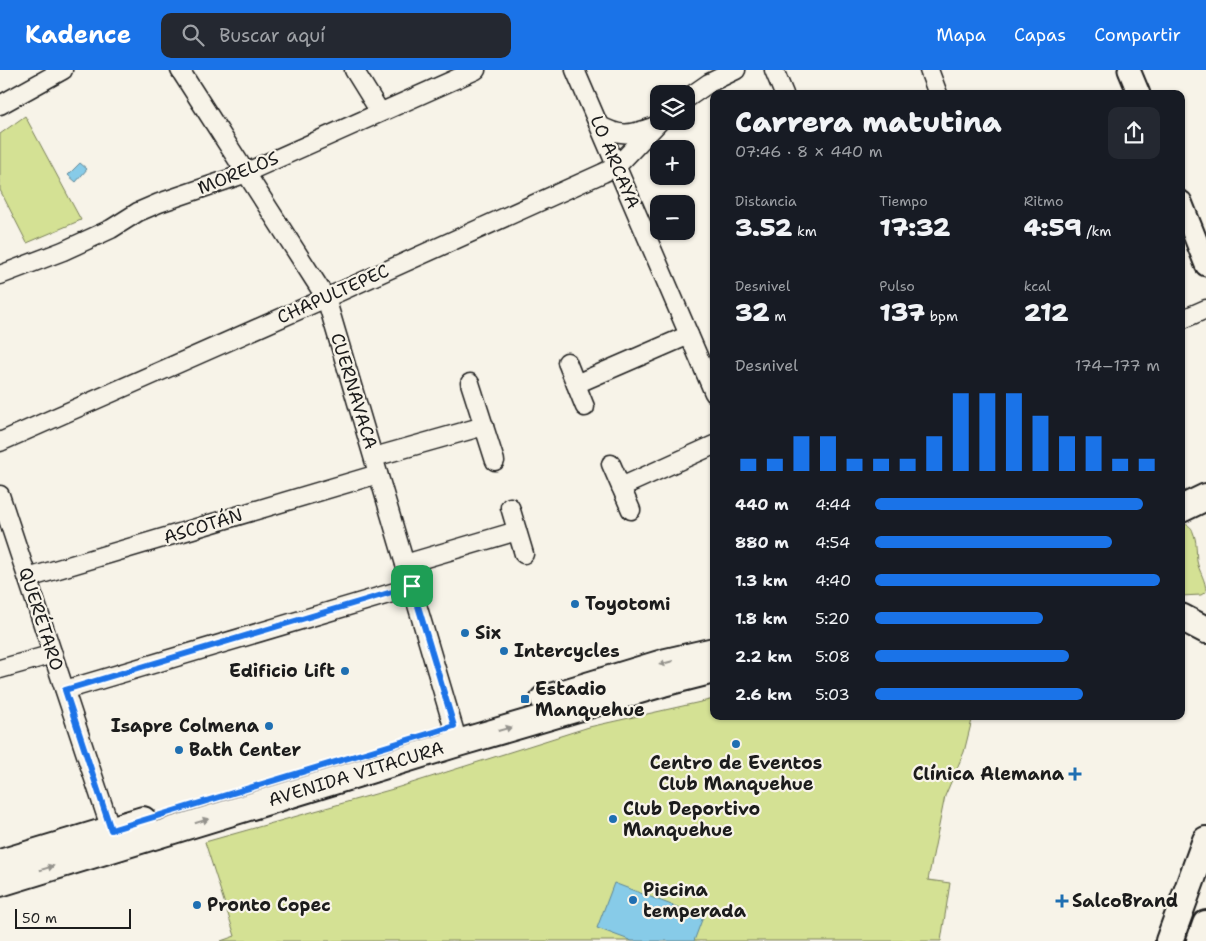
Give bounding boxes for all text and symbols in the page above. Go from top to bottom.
search box [161,13,511,58]
text: Kadence [25,19,131,51]
icon: search [179,21,207,49]
text: Buscar aquí [219,23,325,48]
text: Mapa [936,23,986,47]
text: Capas [1014,23,1066,47]
text: Compartir [1094,23,1181,47]
map controls [650,85,695,240]
button: layers [650,85,695,130]
text: Carrera matutina [735,103,1002,141]
button: share [1108,107,1160,159]
street label: LO ARCAYA [585,112,645,212]
button: + [650,140,695,185]
text: 07:46 · 8 × 440 m [735,141,882,162]
street label: MORELOS [194,146,282,200]
text: Distancia [735,192,797,210]
text: Tiempo [879,192,928,210]
text: Ritmo [1024,192,1063,210]
button: − [650,195,695,240]
text: 3.52 [735,210,792,244]
text: 17:32 [879,210,950,244]
text: 4:59 [1024,210,1082,244]
text: km [792,222,817,240]
text: /km [1082,222,1111,240]
street label: CHAPULTEPEC [273,259,393,329]
text: Desnivel [735,277,790,295]
text: Pulso [879,277,915,295]
text: kcal [1024,277,1051,295]
text: 32 [735,295,769,329]
text: 137 [879,295,925,329]
text: 212 [1024,295,1069,329]
text: m [769,307,786,325]
text: bpm [925,307,958,325]
street label: CUERNAVACA [325,330,383,452]
text: Desnivel [735,355,798,376]
text: 174–177 m [1075,355,1160,376]
text: 440 m [735,494,789,515]
text: 4:44 [815,494,851,515]
street label: ASCOTÁN [160,503,246,549]
text: 880 m [735,532,789,553]
text: 4:54 [815,532,850,553]
street label: QUERÉTARO [13,564,69,674]
pin [391,565,433,607]
text: 1.3 km [735,570,788,591]
text: 4:40 [815,570,851,591]
icon: arrive [398,572,426,600]
place label: Toyotomi [585,592,671,616]
marker: Toyotomi [569,598,581,610]
text: 1.8 km [735,608,787,629]
text: 5:20 [815,608,850,629]
place label: Six [475,621,501,645]
marker: Six [459,627,471,639]
place label: Intercycles [514,639,620,663]
marker: Intercycles [498,645,510,657]
text: 2.2 km [735,646,792,667]
text: 5:08 [815,646,850,667]
place label: Edificio Lift [229,659,335,683]
one-way arrow [659,659,674,667]
marker: Edificio Lift [339,665,351,677]
place label: Estadio Manquehue [535,677,645,722]
text: 2.6 km [735,684,792,705]
text: 5:03 [815,684,850,705]
marker: Estadio Manquehue [519,693,531,705]
place label: Isapre Colmena [111,714,260,738]
marker: Isapre Colmena [263,720,275,732]
one-way arrow [497,725,512,733]
street label: AVENIDA VITACURA [265,736,447,812]
place label: Bath Center [189,738,301,762]
marker: Centro de Eventos Club Manquehue [730,738,742,750]
marker: Bath Center [173,744,185,756]
place label: Centro de Eventos Club Manquehue [650,751,822,796]
place label: Clínica Alemana [913,762,1065,786]
marker: Clínica Alemana [1068,767,1082,781]
place label: Club Deportivo Manquehue [623,797,760,842]
marker: Club Deportivo Manquehue [607,813,619,825]
one-way arrow [195,816,210,824]
one-way arrow [39,864,54,872]
place label: Piscina temperada [643,878,747,923]
place label: SalcoBrand [1072,889,1178,913]
place label: Pronto Copec [207,893,331,917]
marker: Piscina temperada [627,894,639,906]
marker: SalcoBrand [1056,895,1068,907]
marker: Pronto Copec [191,899,203,911]
scale bar [15,906,131,929]
text: 50 m [22,909,57,927]

